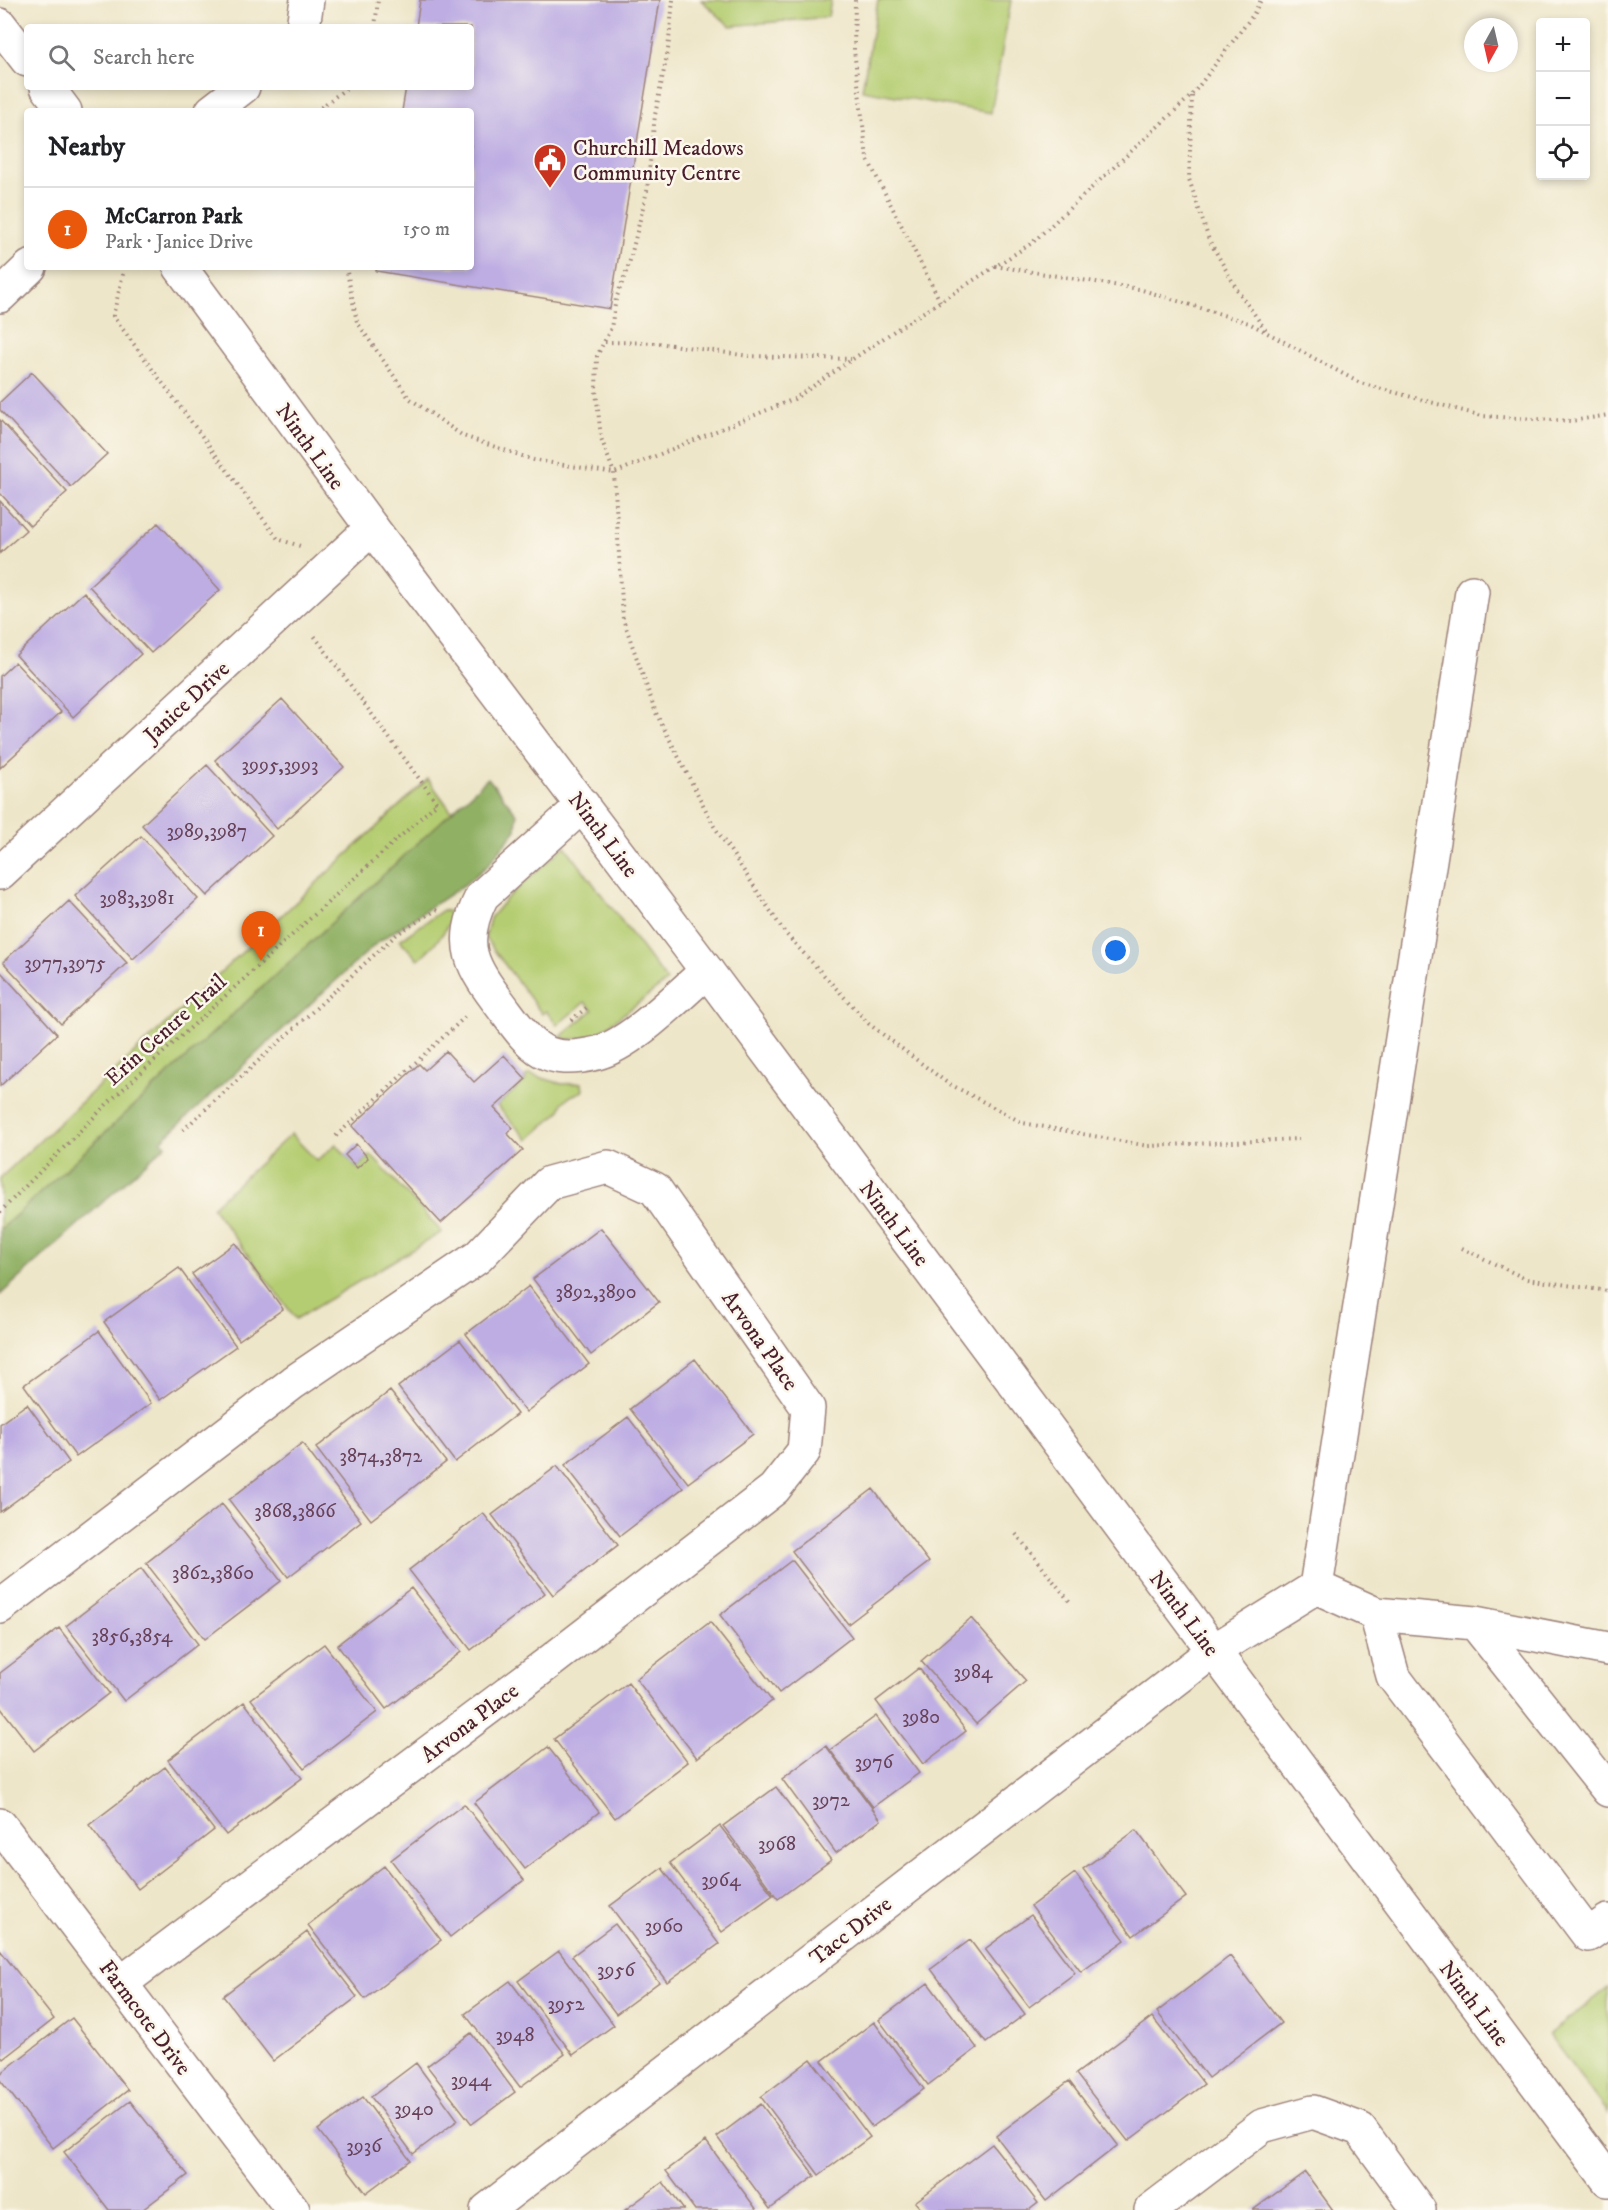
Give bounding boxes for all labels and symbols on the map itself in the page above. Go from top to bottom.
north arrow [1464,18,1518,72]
place label: Churchill Meadows Community Centre [573,135,744,187]
public building icon: Churchill Meadows Community Centre [532,142,568,189]
street label: Ninth Line [270,399,350,495]
street label: Janice Drive [137,656,235,750]
house number: 3995,3993 [241,753,319,778]
street label: Ninth Line [562,787,644,883]
house number: 3989,3987 [167,819,247,844]
house number: 3983,3981 [99,886,175,911]
pin: 1 [242,912,280,961]
your location [1101,936,1130,965]
house number: 3977,3975 [24,951,106,976]
street label: Erin Centre Trail [100,968,233,1092]
street label: Ninth Line [853,1176,935,1272]
house number: 3892,3890 [555,1280,637,1305]
street label: Arvona Place [716,1286,804,1396]
house number: 3874,3872 [340,1444,423,1469]
house number: 3868,3866 [254,1499,336,1524]
house number: 3862,3860 [172,1561,254,1586]
street label: Ninth Line [1143,1566,1225,1662]
house number: 3856,3854 [91,1624,173,1649]
house number: 3984 [954,1660,993,1685]
street label: Arvona Place [416,1678,524,1769]
house number: 3980 [902,1705,940,1730]
house number: 3976 [855,1750,894,1775]
house number: 3972 [812,1788,850,1813]
house number: 3968 [758,1832,796,1857]
house number: 3964 [701,1868,741,1893]
street label: Tacc Drive [805,1891,897,1972]
house number: 3960 [645,1914,683,1939]
street label: Farmcote Drive [93,1955,197,2081]
street label: Ninth Line [1433,1956,1515,2052]
house number: 3956 [597,1958,635,1983]
house number: 3952 [547,1992,585,2017]
house number: 3948 [496,2023,534,2048]
house number: 3944 [451,2068,492,2093]
house number: 3940 [394,2097,434,2122]
house number: 3936 [346,2134,382,2159]

